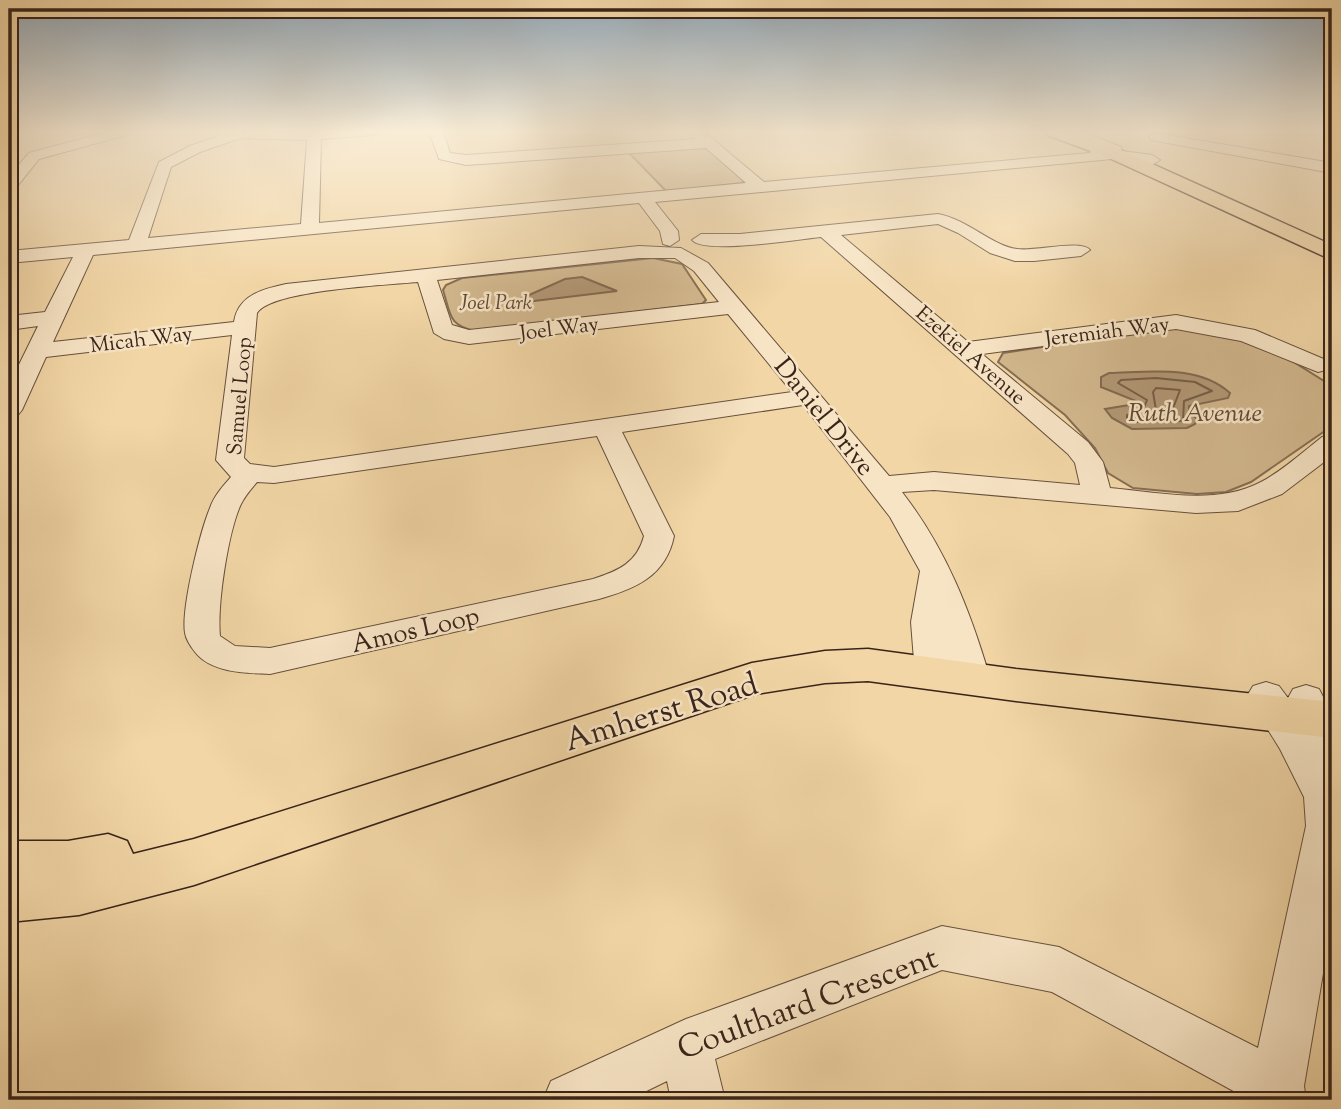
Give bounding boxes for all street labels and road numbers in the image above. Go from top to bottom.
street label: Ezekiel Avenue [908,300,1032,413]
street label: Joel Way [517,310,601,350]
street label: Jeremiah Way [1042,310,1172,356]
street label: Micah Way [88,320,195,362]
street label: Samuel Loop [221,336,261,457]
street label: Daniel Drive [764,351,882,485]
street label: Amos Loop [348,599,483,664]
street label: Amherst Road [559,663,764,765]
street label: Coulthard Crescent [671,936,945,1073]

